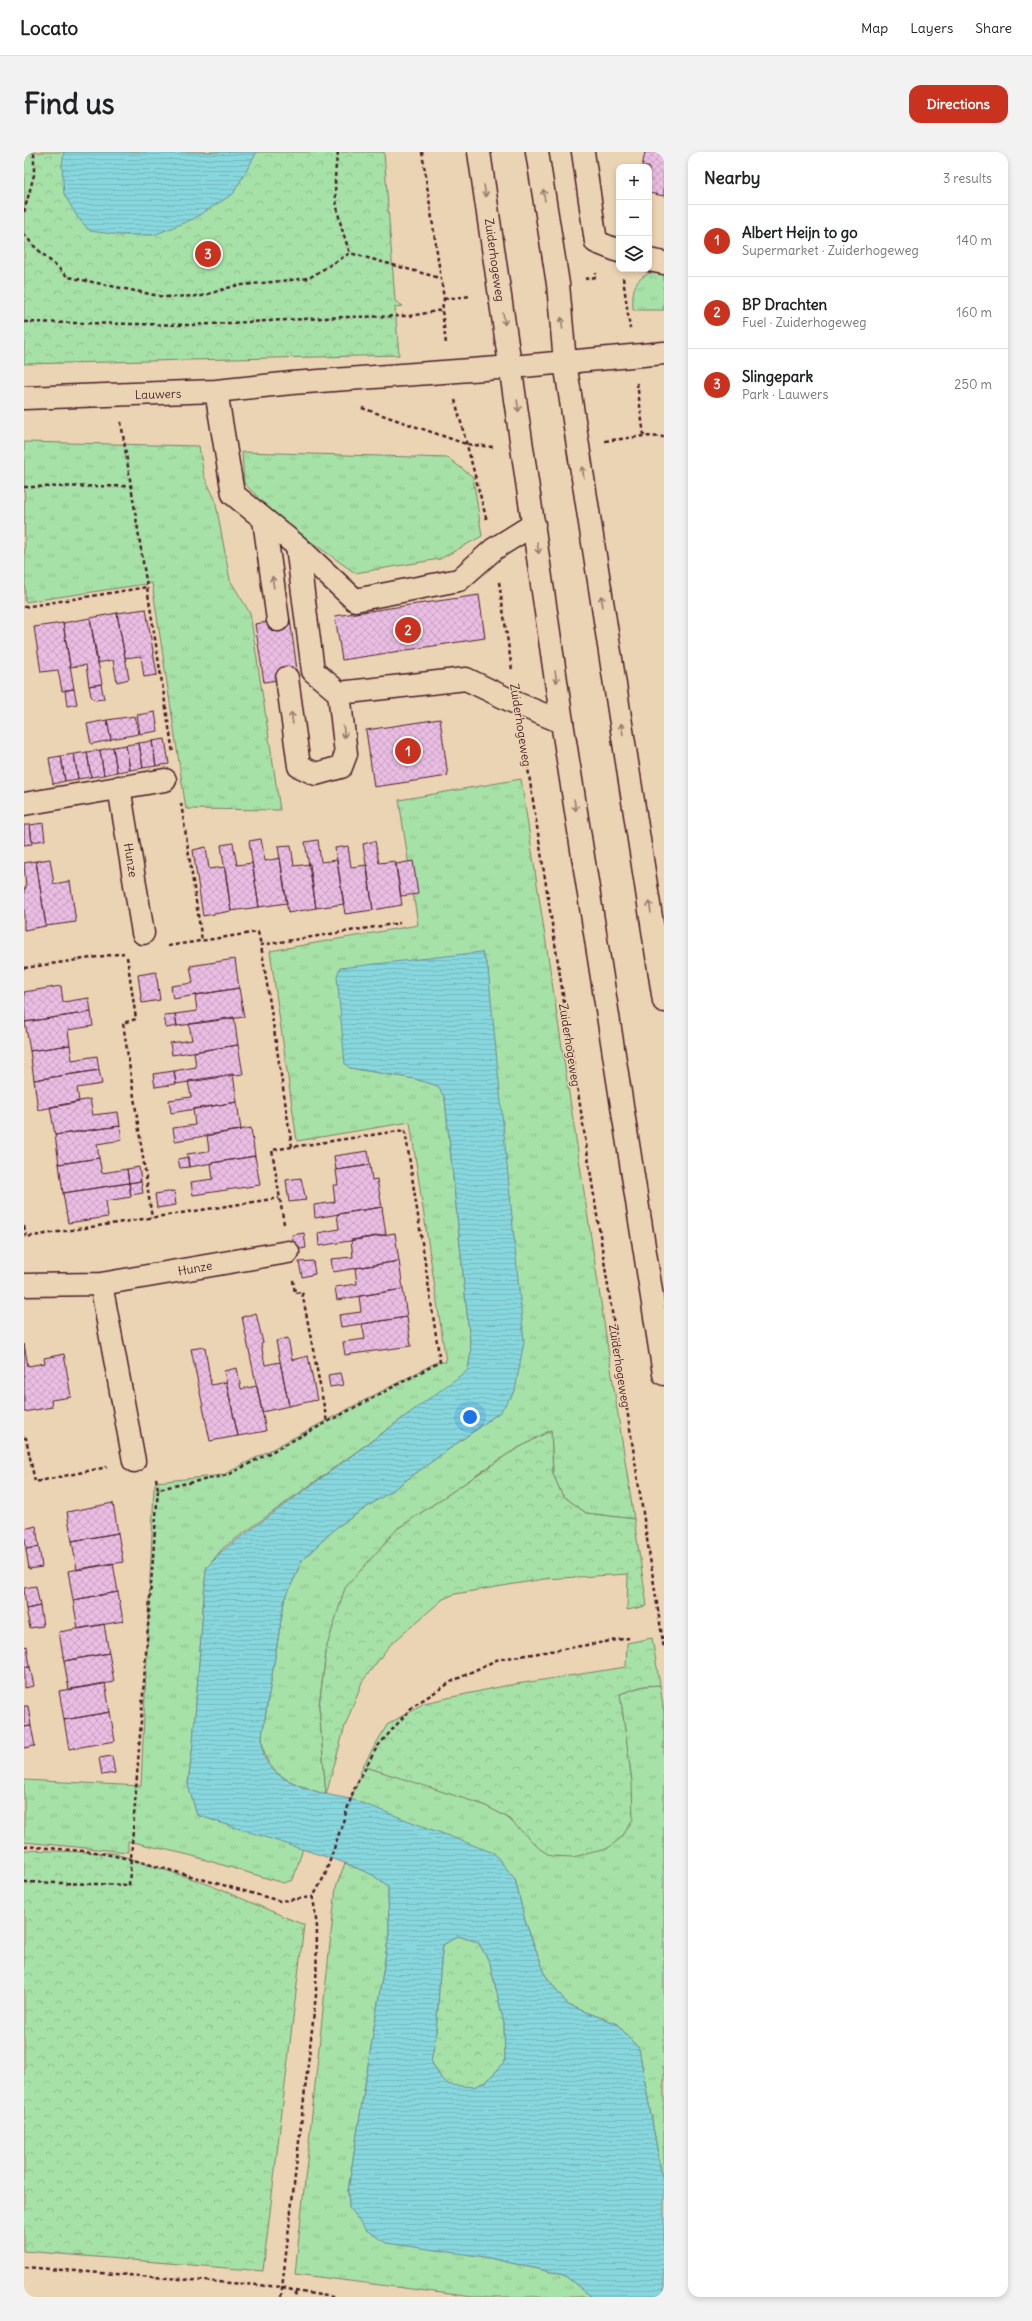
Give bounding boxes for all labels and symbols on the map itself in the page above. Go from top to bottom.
one-way arrow [481,184,489,197]
one-way arrow [540,189,548,202]
street label: Zuiderhogeweg [482,217,508,303]
pin: 3 [195,239,221,269]
one-way arrow [500,312,508,325]
one-way arrow [558,317,565,330]
street label: Lauwers [134,386,182,402]
one-way arrow [514,399,522,412]
one-way arrow [578,466,586,479]
one-way arrow [534,541,542,554]
one-way arrow [269,576,277,589]
one-way arrow [598,595,606,608]
pin: 2 [395,615,421,645]
one-way arrow [552,670,560,683]
street label: Zuiderhogeweg [507,682,535,768]
one-way arrow [288,712,296,725]
one-way arrow [618,723,626,736]
one-way arrow [340,725,348,738]
pin: 1 [395,736,421,766]
one-way arrow [571,799,579,812]
street label: Hunze [121,842,141,878]
one-way arrow [645,901,653,914]
street label: Zuiderhogeweg [556,1002,584,1088]
street label: Hunze [177,1258,213,1278]
street label: Zuiderhogeweg [606,1323,634,1409]
your location [460,1407,480,1427]

